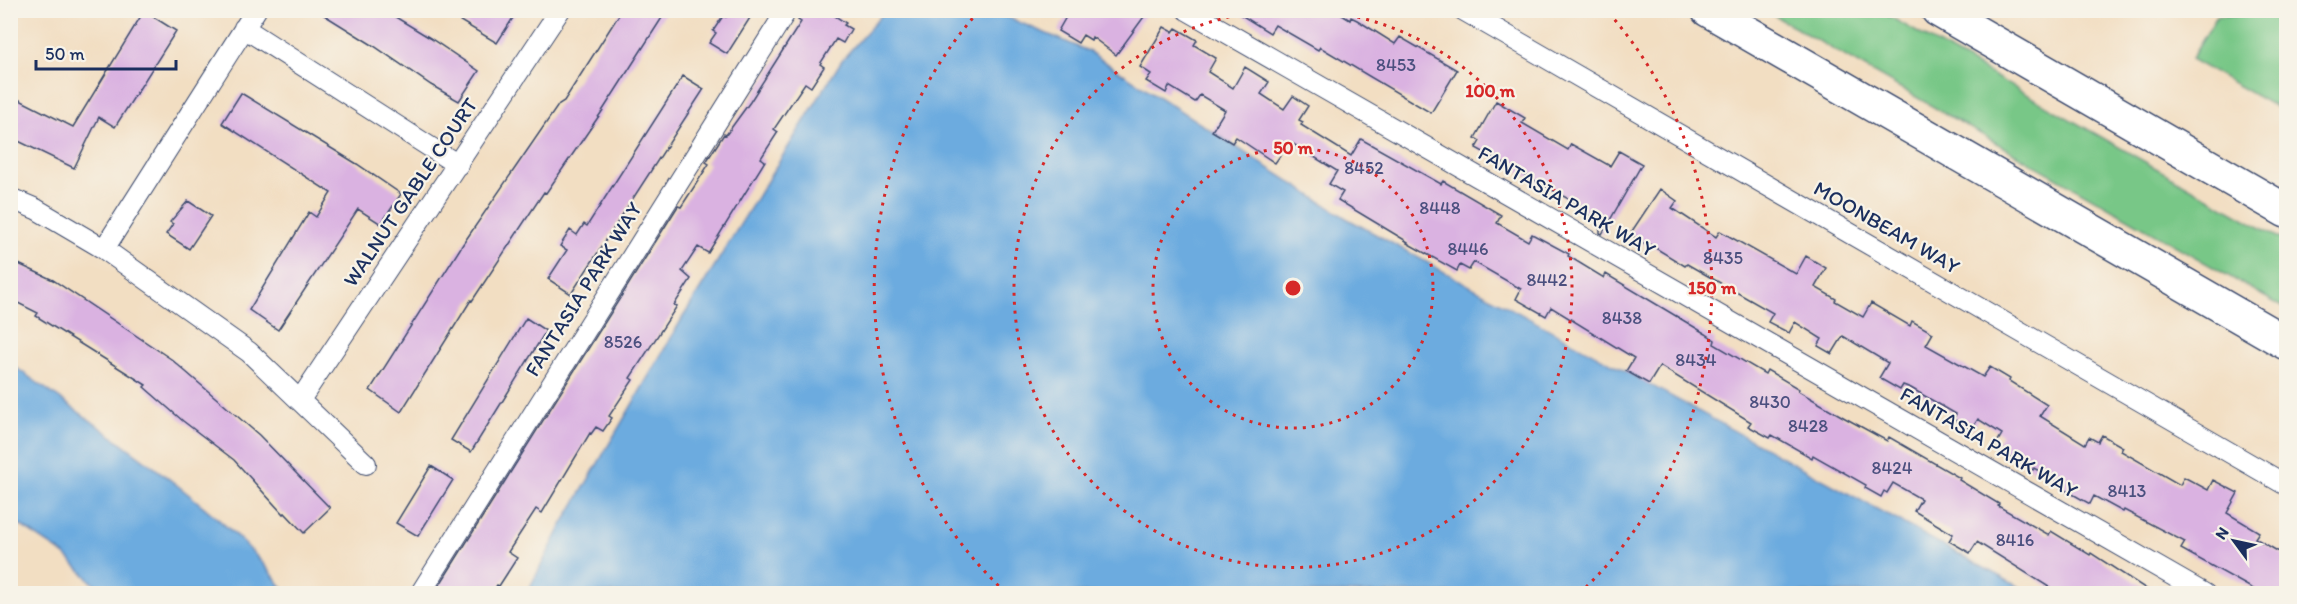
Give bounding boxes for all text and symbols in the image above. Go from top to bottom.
scale bar [36,33,176,71]
text: 50 m [45,43,85,65]
house number: 8453 [1376,54,1416,76]
text: 100 m [1465,80,1516,102]
street label: WALNUT GABLE COURT [337,93,483,291]
text: 50 m [1273,137,1314,159]
street label: FANTASIA PARK WAY [1474,140,1660,262]
house number: 8452 [1344,157,1384,179]
street label: MOONBEAM WAY [1810,175,1965,279]
street label: FANTASIA PARK WAY [519,197,647,381]
house number: 8448 [1419,197,1461,219]
house number: 8446 [1447,238,1489,260]
house number: 8435 [1703,247,1743,269]
house number: 8442 [1527,269,1568,291]
text: 150 m [1688,277,1737,299]
centre of rings [1283,278,1303,298]
house number: 8438 [1602,307,1642,329]
house number: 8526 [604,331,642,353]
house number: 8434 [1675,349,1717,371]
street label: FANTASIA PARK WAY [1896,381,2082,503]
house number: 8430 [1749,391,1791,413]
house number: 8428 [1788,415,1828,437]
house number: 8424 [1872,457,1913,479]
house number: 8413 [2108,480,2147,502]
north arrow [2204,511,2264,571]
text: N [2211,523,2233,543]
house number: 8416 [1996,529,2034,551]

